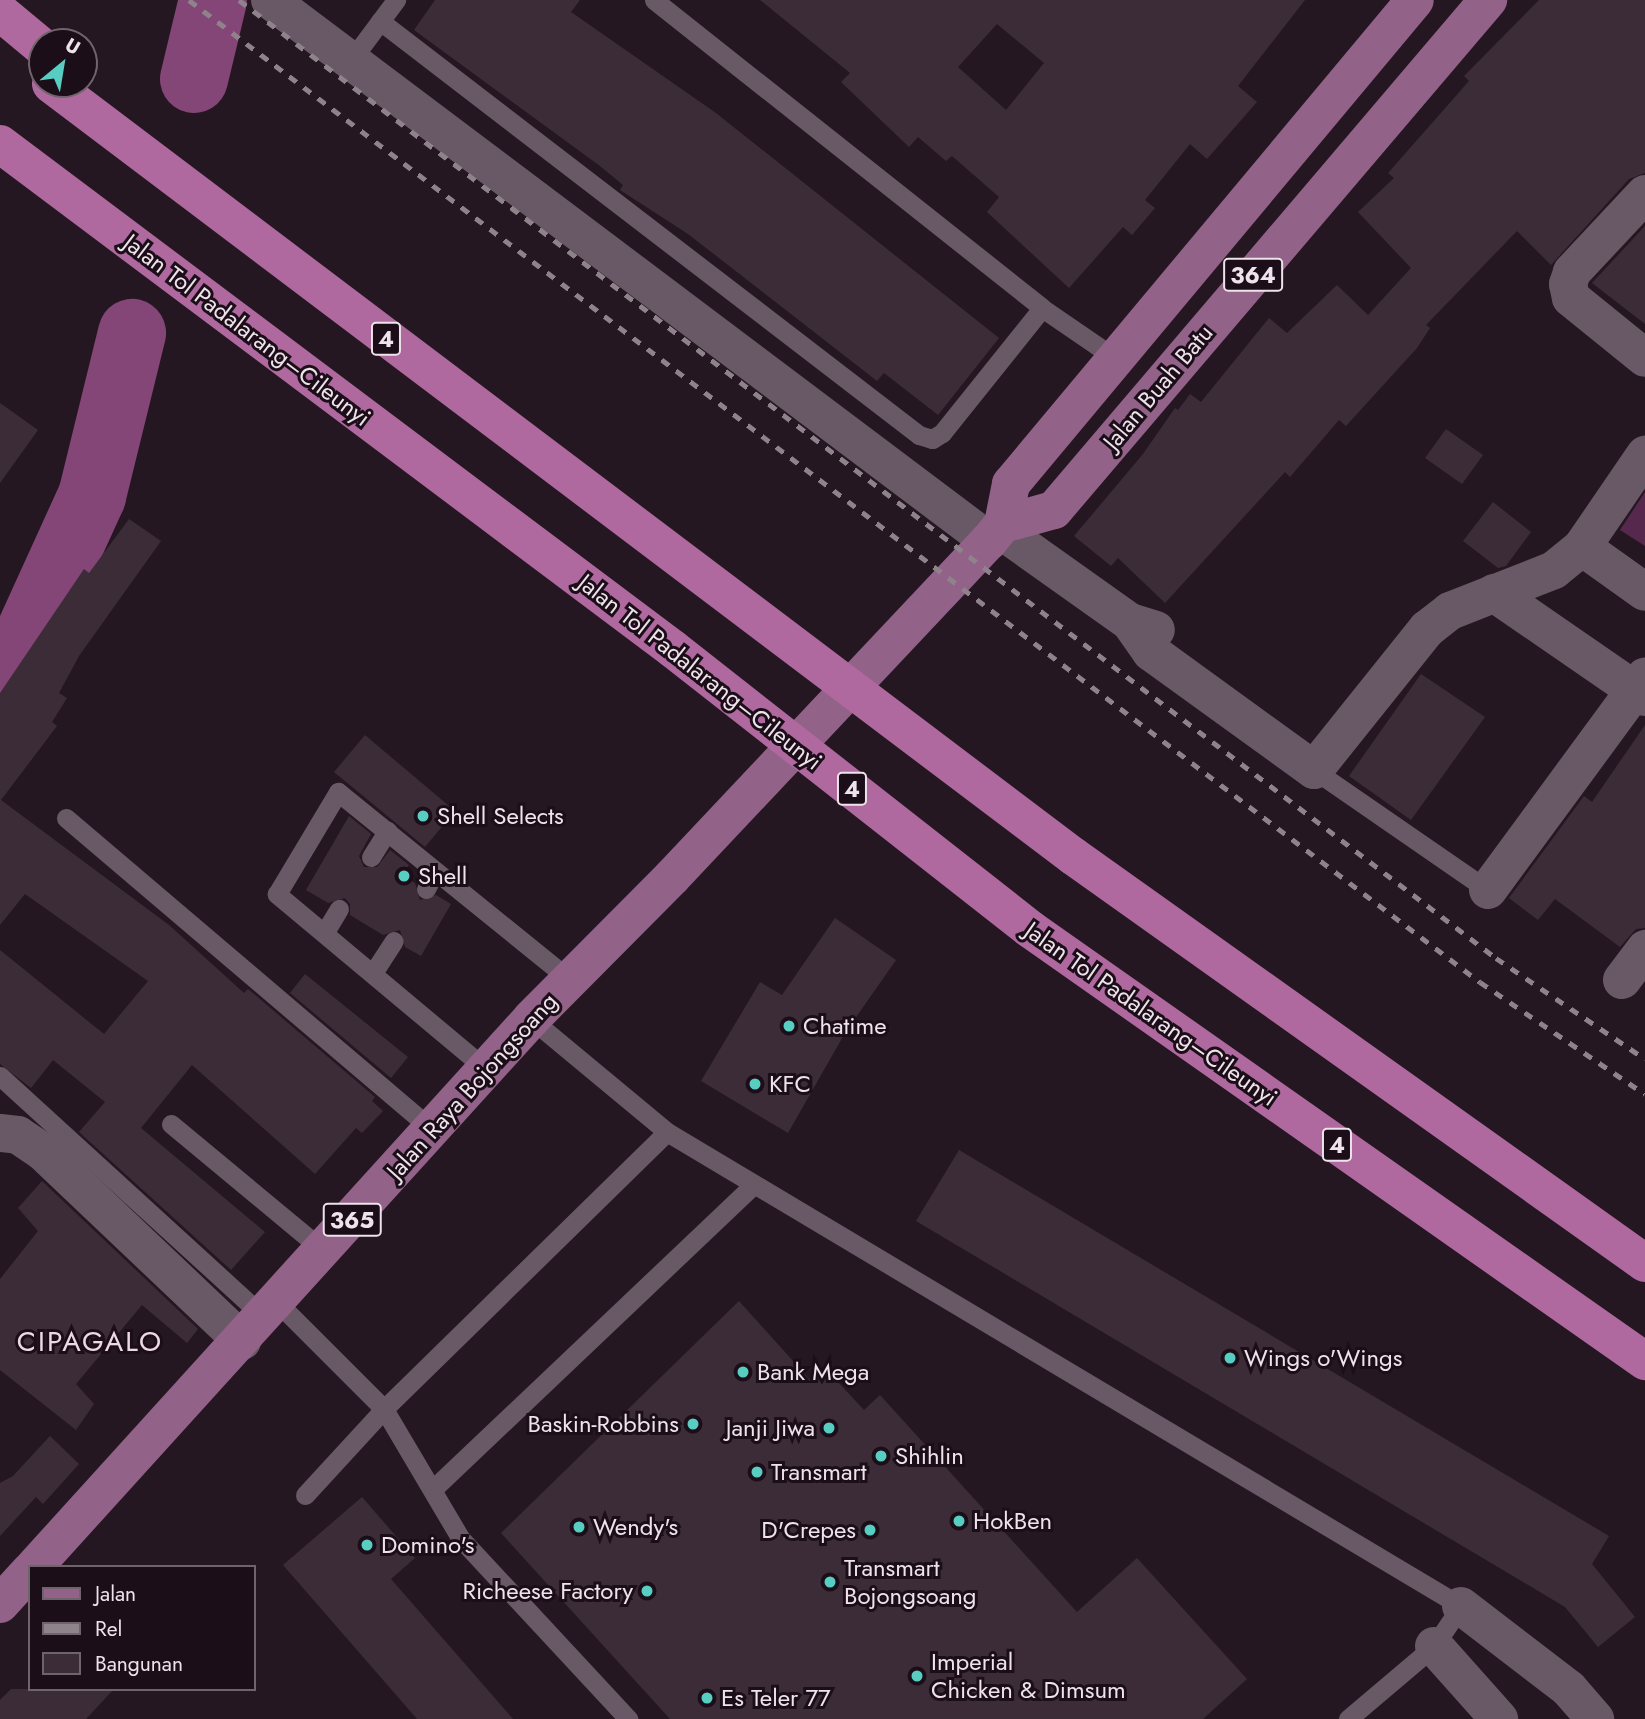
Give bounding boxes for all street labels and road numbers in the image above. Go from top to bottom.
street label: Jalan Tol Padalarang–Cileunyi [118,228,376,432]
road number: 364 [1222,256,1284,294]
street label: Jalan Buah Batu [1097,318,1219,456]
road number: 4 [370,320,402,358]
street label: Jalan Tol Padalarang–Cileunyi [572,568,828,776]
road number: 4 [836,769,868,808]
street label: Jalan Tol Padalarang–Cileunyi [1019,916,1283,1112]
street label: Jalan Raya Bojongsoang [381,987,563,1185]
road number: 4 [1321,1126,1353,1164]
road number: 365 [322,1200,382,1240]

